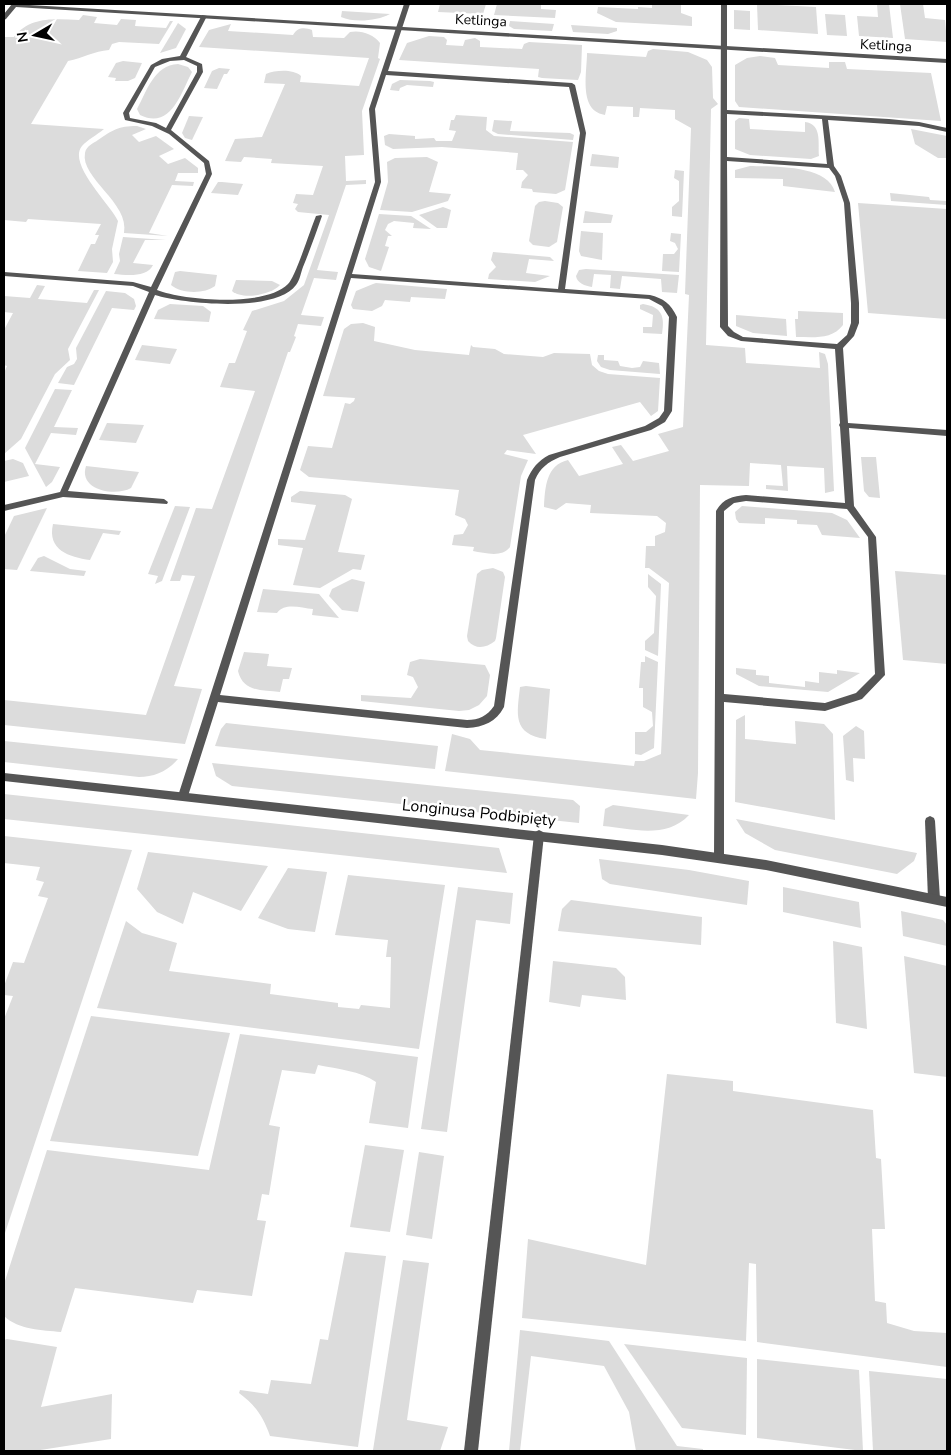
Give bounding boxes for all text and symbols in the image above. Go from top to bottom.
north arrow [10,10,60,60]
street label: Ketlinga [455,10,507,31]
text: N [12,30,33,44]
street label: Ketlinga [860,35,912,56]
street label: Longinusa Podbipięty [401,794,558,832]

